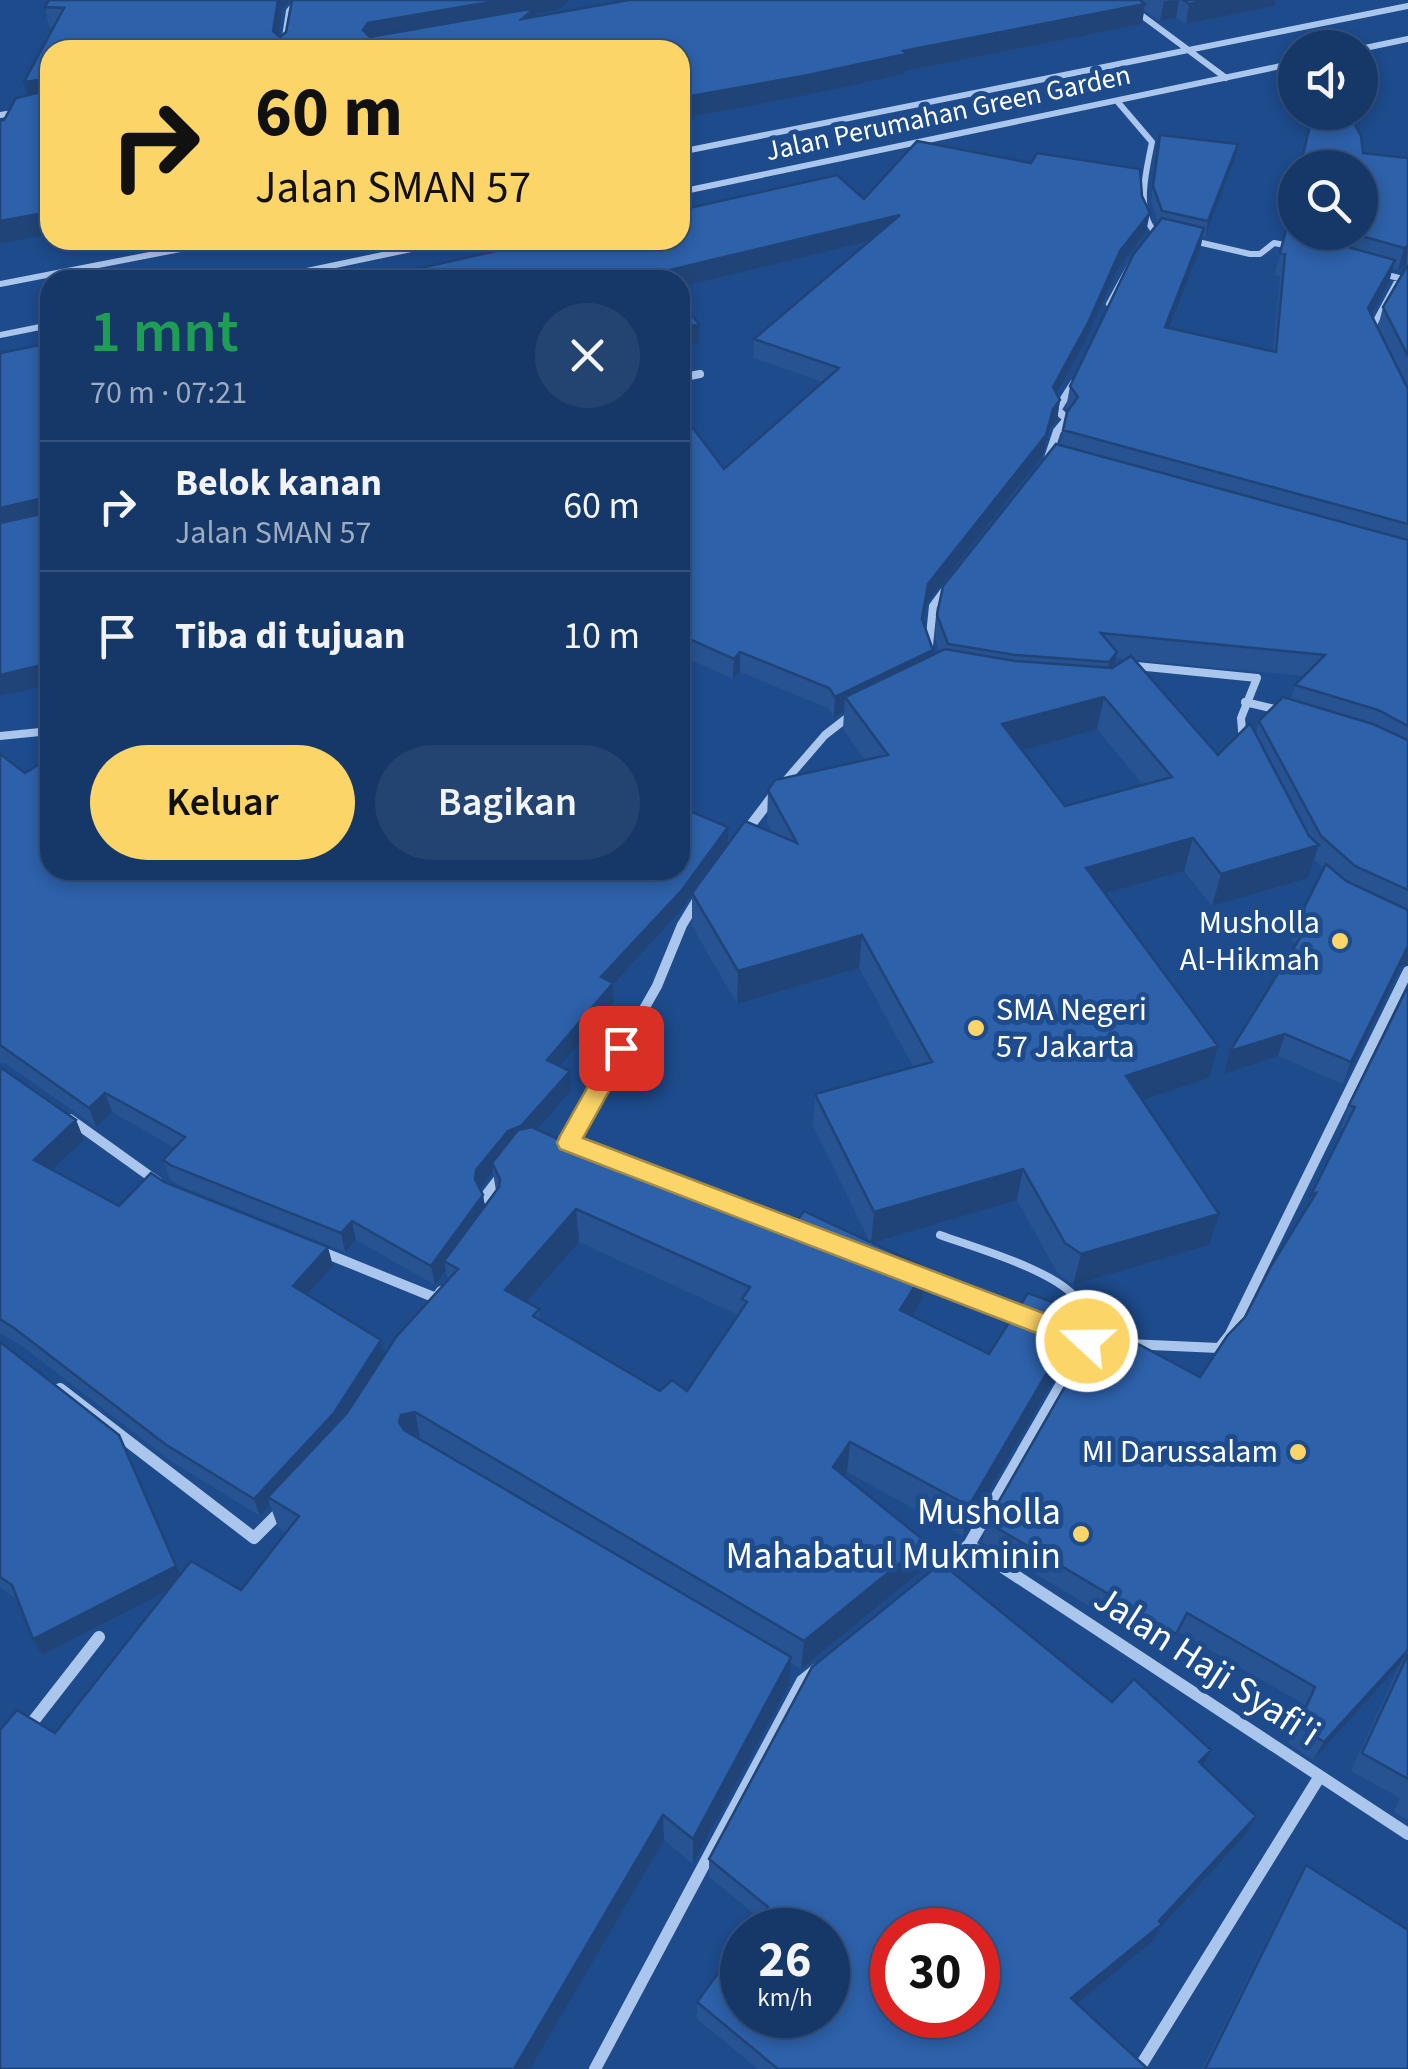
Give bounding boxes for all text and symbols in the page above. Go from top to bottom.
map controls [1278,30,1378,250]
button: sound [1278,30,1378,130]
street label: Jalan Perumahan Green Garden [762,55,1134,171]
text: 60 m [255,63,403,163]
icon: right [90,80,220,210]
button: search [1278,150,1378,250]
text: Jalan SMAN 57 [255,156,531,220]
text: 1 mnt [90,290,239,375]
button: close [535,303,640,408]
text: 70 m · 07:21 [90,370,247,416]
text: Belok kanan [175,456,382,510]
icon: right [90,479,145,534]
text: 60 m [563,479,640,533]
text: Jalan SMAN 57 [175,510,371,556]
icon: arrive [90,609,145,664]
text: Tiba di tujuan [175,609,406,663]
text: 10 m [563,609,640,663]
button: Keluar [90,745,355,860]
button: Bagikan [375,745,640,860]
place label: Musholla Al-Hikmah [1180,900,1320,983]
marker: Musholla Al-Hikmah [1329,930,1351,952]
place label: SMA Negeri 57 Jakarta [996,987,1147,1070]
pin [579,1006,664,1091]
marker: SMA Negeri 57 Jakarta [965,1017,987,1039]
icon: arrive [594,1021,649,1076]
position arrow [1035,1289,1139,1393]
place label: MI Darussalam [1082,1429,1278,1475]
marker: MI Darussalam [1287,1441,1309,1463]
place label: Musholla Mahabatul Mukminin [726,1485,1061,1583]
marker: Musholla Mahabatul Mukminin [1070,1523,1092,1545]
street label: Jalan Haji Syafi'i [1083,1572,1331,1760]
speed limit sign: 30 [870,1908,1000,2038]
text: 26 [759,1925,811,1996]
text: km/h [757,1980,813,2016]

